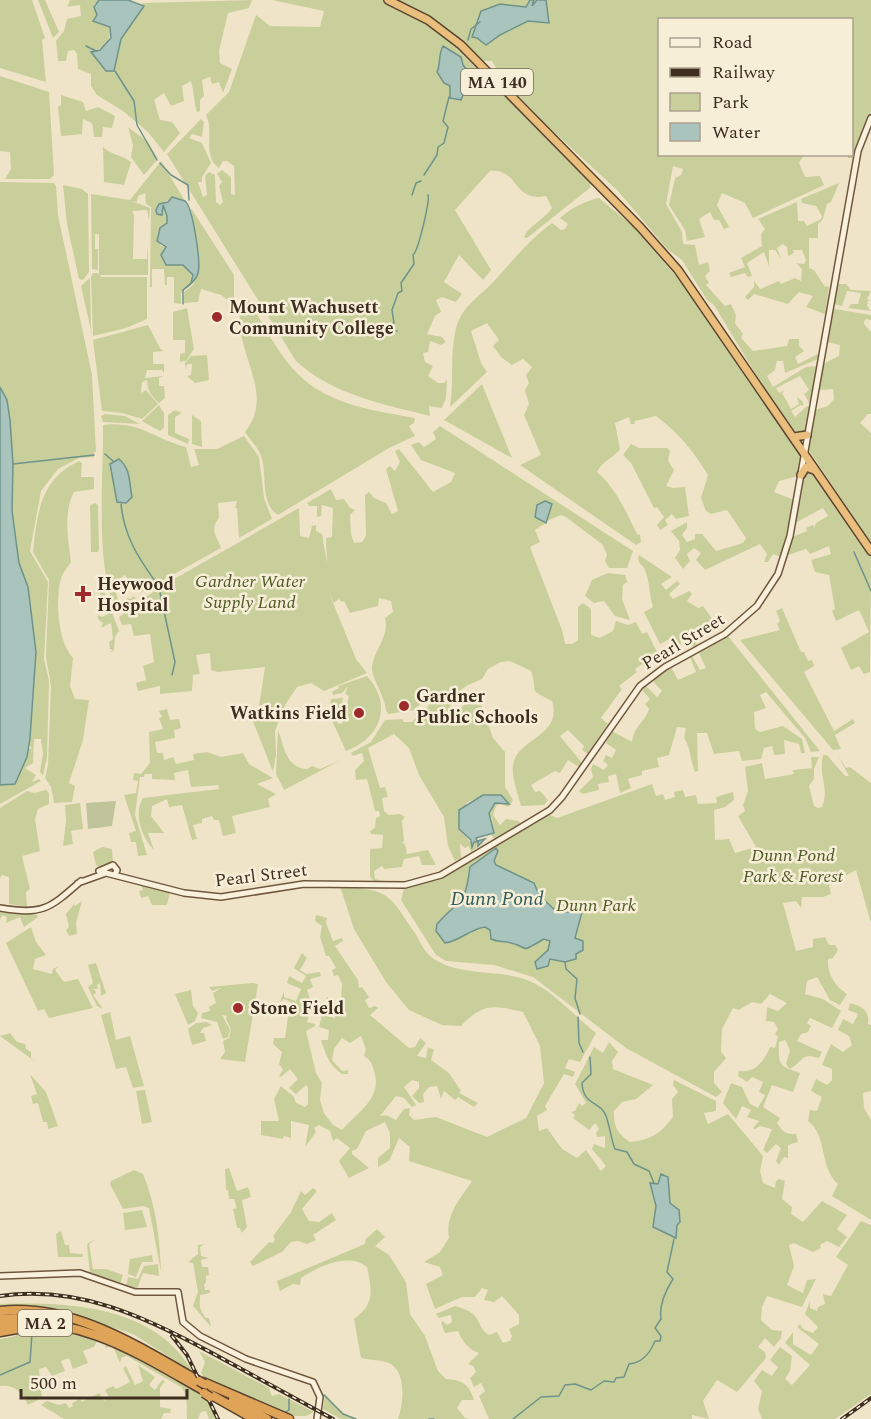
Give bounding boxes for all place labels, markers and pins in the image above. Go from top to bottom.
place label: Mount Wachusett Community College [229,294,394,342]
marker: Mount Wachusett Community College [210,310,224,324]
place label: Heywood Hospital [97,571,174,619]
marker: Heywood Hospital [74,585,92,603]
place label: Gardner Public Schools [416,683,538,731]
marker: Gardner Public Schools [397,699,411,713]
place label: Watkins Field [230,700,347,727]
marker: Watkins Field [352,706,366,720]
place label: Stone Field [250,995,345,1022]
marker: Stone Field [231,1001,245,1015]

